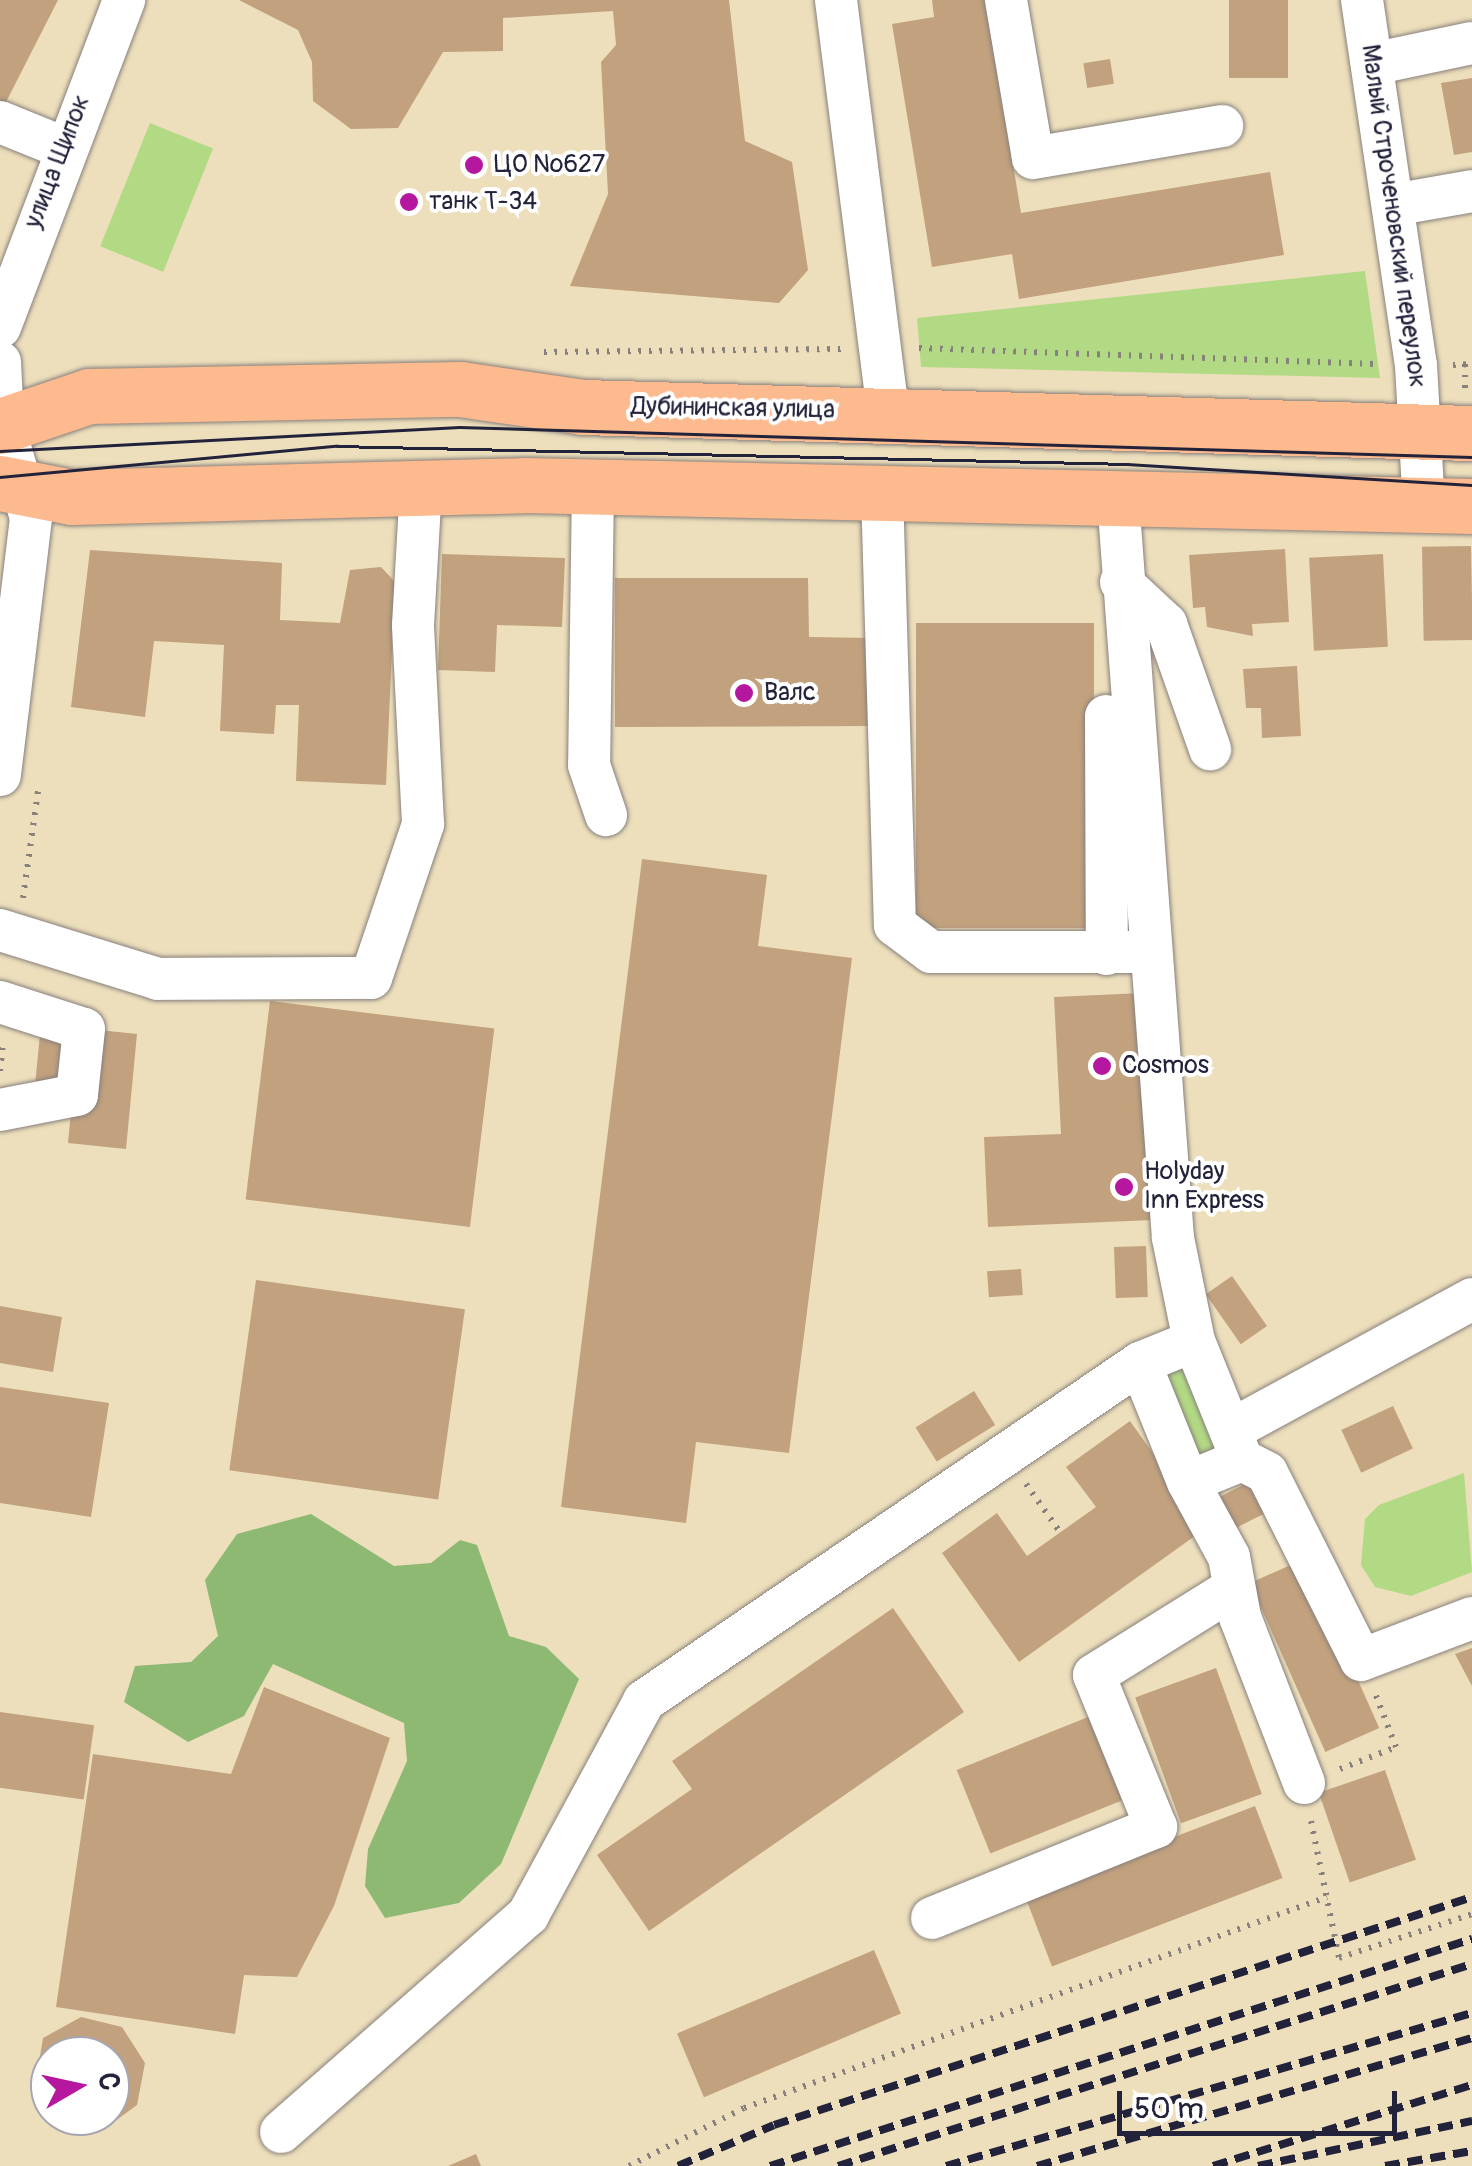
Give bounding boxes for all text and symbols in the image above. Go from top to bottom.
street label: Малый Строченовский переулок [1354,43,1432,389]
street label: улица Щипок [19,91,97,233]
place label: ЦО №627 [494,150,605,180]
marker: ЦО №627 [463,154,485,176]
place label: танк Т-34 [429,187,537,217]
marker: танк Т-34 [398,191,420,213]
street label: Дубининская улица [631,392,835,426]
place label: Валс [764,678,816,708]
marker: Валс [733,682,755,704]
place label: Cosmos [1122,1051,1209,1081]
marker: Cosmos [1091,1055,1113,1077]
place label: Holyday Inn Express [1144,1158,1264,1217]
marker: Holyday Inn Express [1113,1176,1135,1198]
north arrow [30,2036,130,2136]
text: С [90,2070,127,2093]
scale bar [1122,2071,1402,2133]
text: 50 m [1134,2090,1204,2127]

